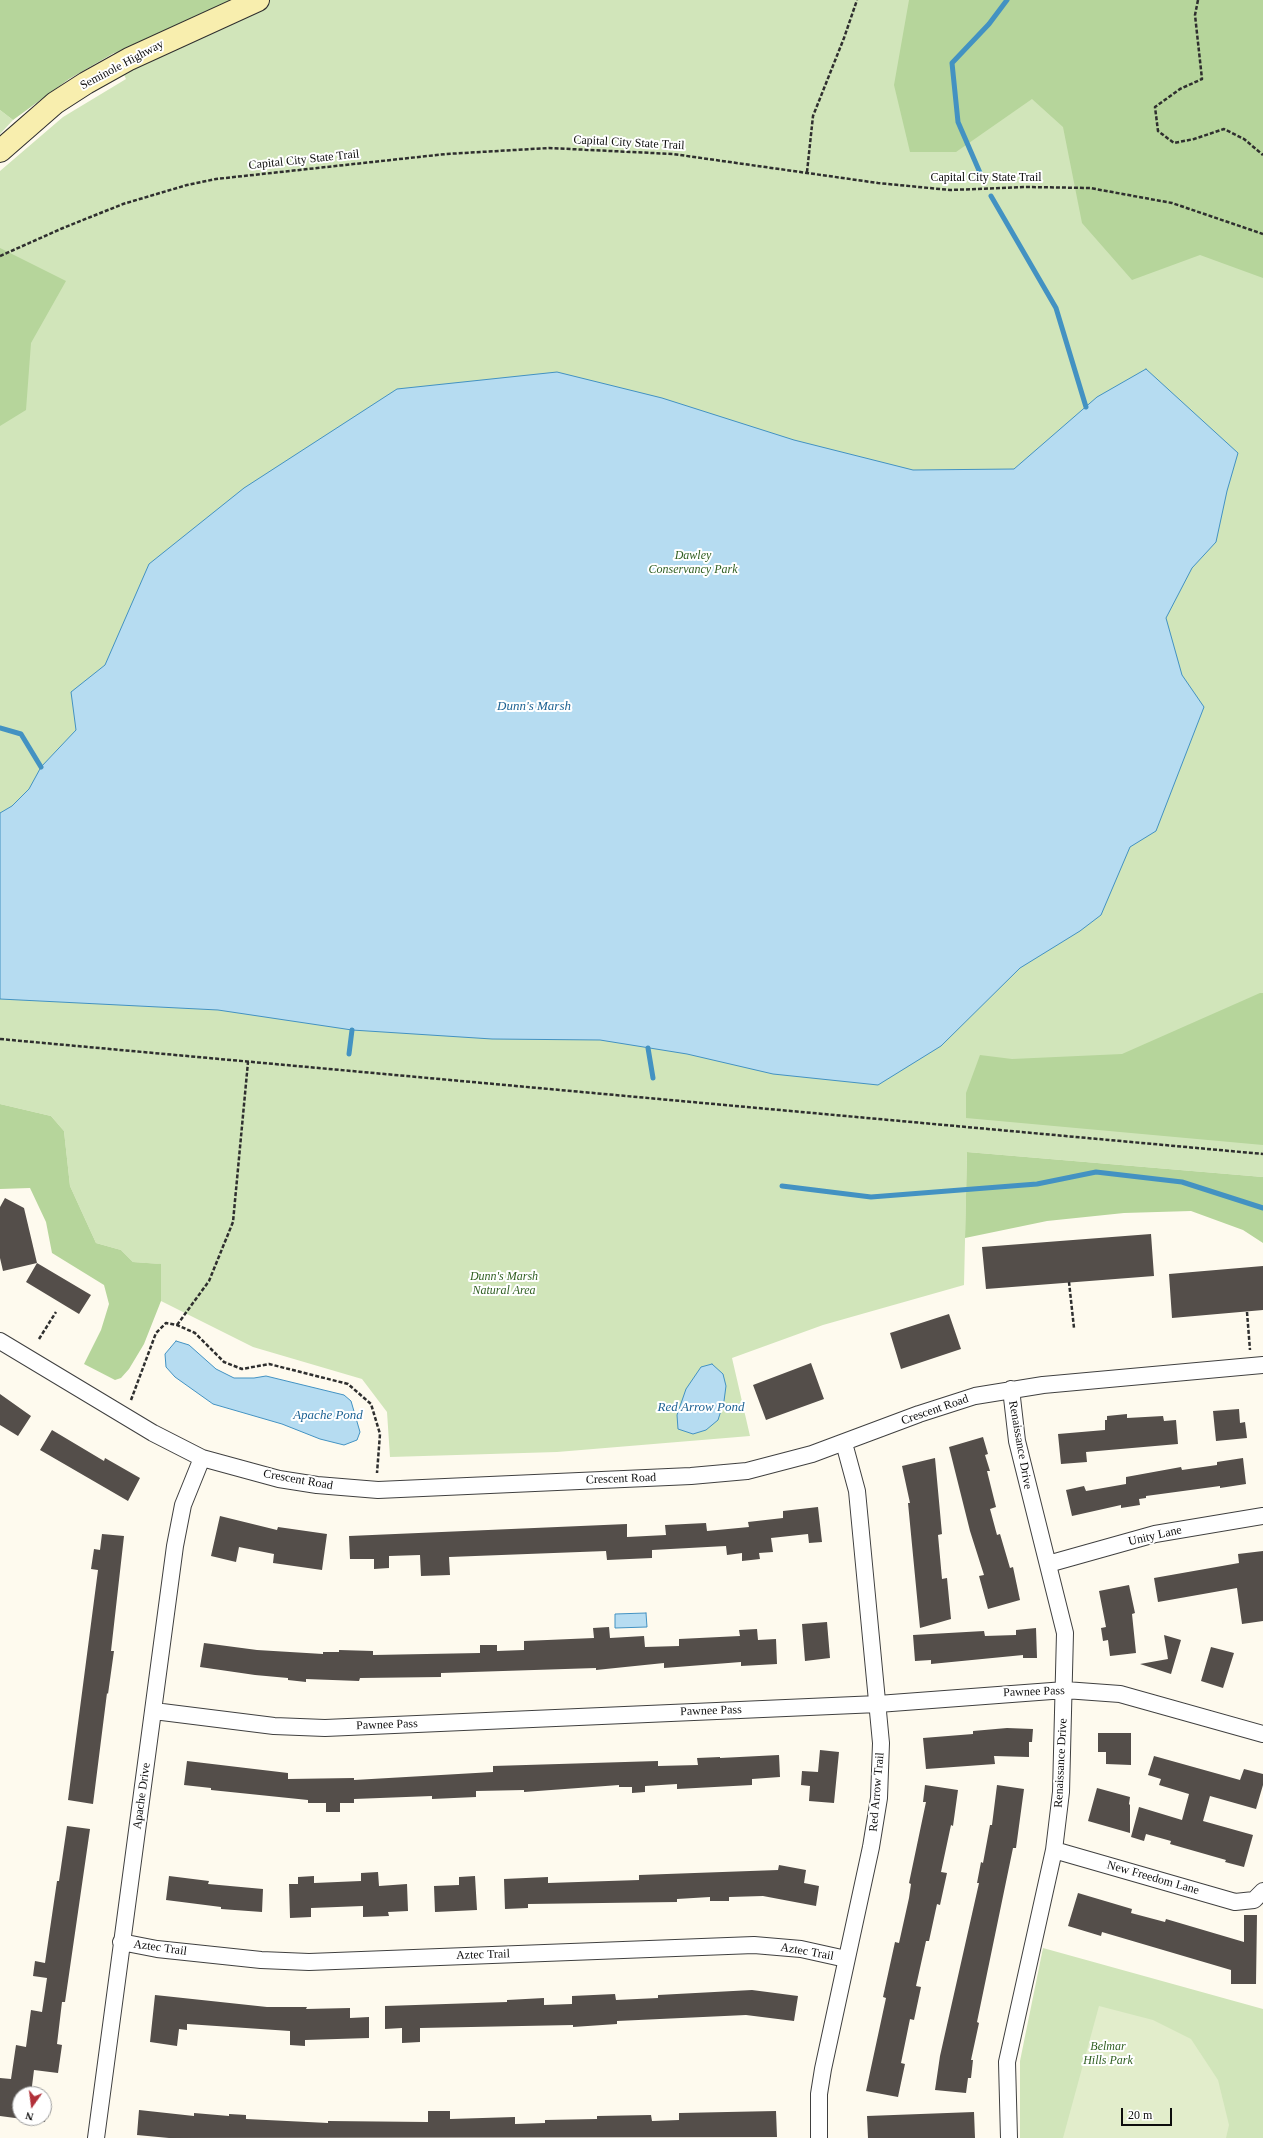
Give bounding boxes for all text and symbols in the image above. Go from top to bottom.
street label: Seminole Highway [78,37,166,93]
street label: Capital City State Trail [573,133,685,153]
street label: Capital City State Trail [248,147,360,173]
street label: Capital City State Trail [930,171,1042,185]
park label: Dawley Conservancy Park [649,549,737,577]
water label: Dunn's Marsh [497,699,571,715]
park label: Dunn's Marsh Natural Area [470,1270,538,1298]
street label: Crescent Road [899,1392,971,1428]
water label: Red Arrow Pond [658,1400,744,1416]
street label: Renaissance Drive [1005,1400,1035,1490]
water label: Apache Pond [293,1408,363,1424]
street label: Crescent Road [262,1467,334,1493]
street label: Crescent Road [586,1471,656,1487]
street label: Unity Lane [1127,1523,1183,1549]
street label: Pawnee Pass [1003,1684,1065,1700]
street label: Pawnee Pass [680,1703,742,1719]
street label: Pawnee Pass [356,1717,418,1733]
street label: Renaissance Drive [1051,1718,1071,1808]
street label: Red Arrow Trail [866,1752,888,1832]
street label: Apache Drive [130,1762,154,1830]
street label: New Freedom Lane [1105,1858,1201,1898]
street label: Aztec Trail [132,1937,188,1959]
street label: Aztec Trail [779,1940,835,1964]
street label: Aztec Trail [456,1947,510,1963]
park label: Belmar Hills Park [1083,2040,1133,2068]
north arrow [12,2086,52,2126]
scale bar [1123,2100,1174,2126]
text: 20 m [1128,2108,1152,2122]
text: N [24,2110,35,2123]

